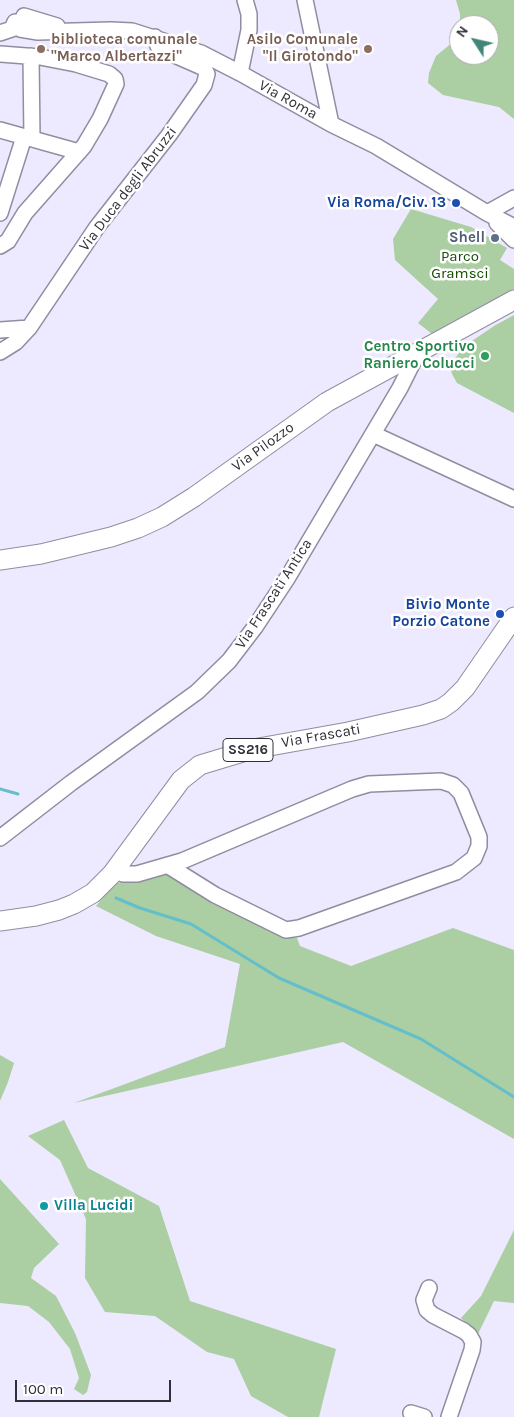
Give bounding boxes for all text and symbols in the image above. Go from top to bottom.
north arrow [449,15,499,65]
text: N [452,23,472,41]
place label: biblioteca comunale "Marco Albertazzi" [51,31,197,66]
place label: Asilo Comunale "Il Girotondo" [247,31,358,66]
marker: biblioteca comunale "Marco Albertazzi" [35,43,47,55]
marker: Asilo Comunale "Il Girotondo" [362,43,374,55]
street label: Via Roma [255,77,321,123]
street label: Via Duca degli Abruzzi [75,123,181,255]
place label: Via Roma/Civ. 13 [327,194,446,212]
marker: Via Roma/Civ. 13 [450,197,462,209]
place label: Shell [449,229,485,247]
marker: Shell [489,232,501,244]
park label: Parco Gramsci [431,248,489,283]
place label: Centro Sportivo Raniero Colucci [363,338,475,373]
marker: Centro Sportivo Raniero Colucci [479,350,491,362]
street label: Via Pilozzo [228,418,298,476]
street label: Via Frascati Antica [232,536,316,652]
place label: Bivio Monte Porzio Catone [392,596,490,631]
marker: Bivio Monte Porzio Catone [494,608,506,620]
street label: Via Frascati [280,720,362,752]
road number: SS216 [223,738,273,762]
place label: Villa Lucidi [54,1197,133,1215]
marker: Villa Lucidi [38,1200,50,1212]
scale bar [18,1370,174,1402]
text: 100 m [23,1380,63,1398]

